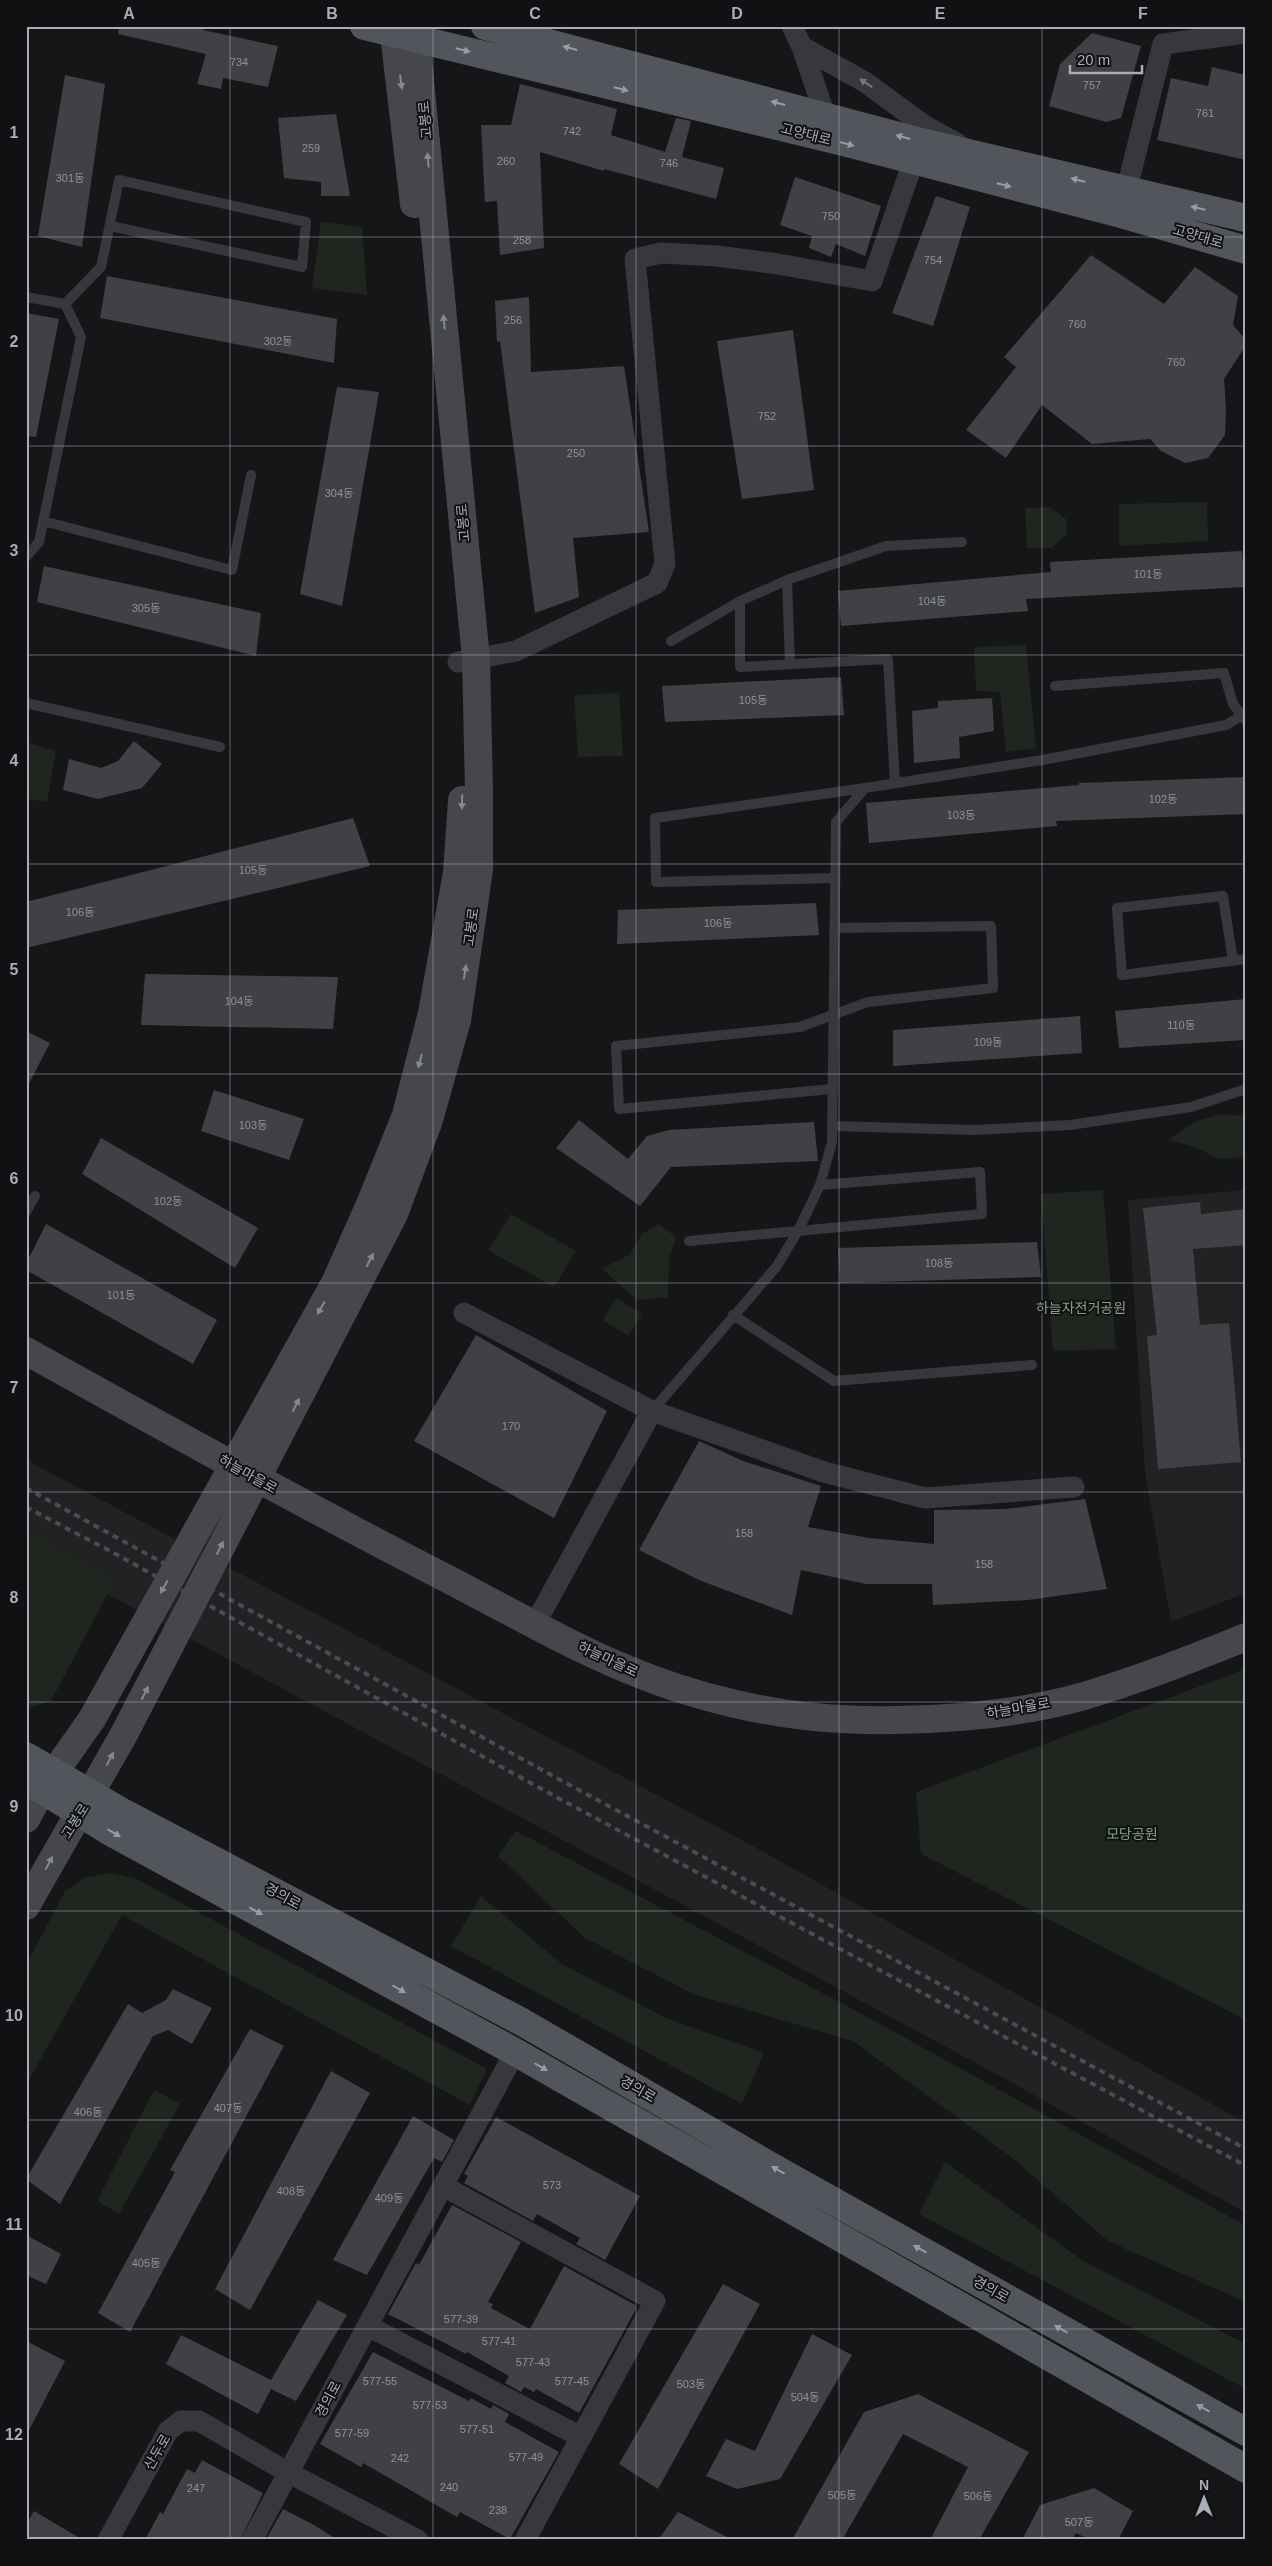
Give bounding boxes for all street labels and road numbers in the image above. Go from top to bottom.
street label: 고봉로 [415,100,435,140]
street label: 고양대로 [779,120,833,148]
street label: 고양대로 [1171,221,1225,251]
street label: 고봉로 [453,503,473,543]
street label: 고봉로 [460,907,482,947]
street label: 하늘마을로 [216,1451,280,1497]
street label: 하늘마을로 [575,1638,641,1680]
street label: 하늘마을로 [985,1695,1051,1721]
street label: 고봉로 [58,1800,92,1842]
street label: 경의로 [262,1880,304,1912]
street label: 경의로 [617,2072,659,2106]
street label: 경의로 [970,2273,1012,2305]
street label: 경의로 [312,2378,344,2420]
street label: 산두로 [140,2431,174,2473]

